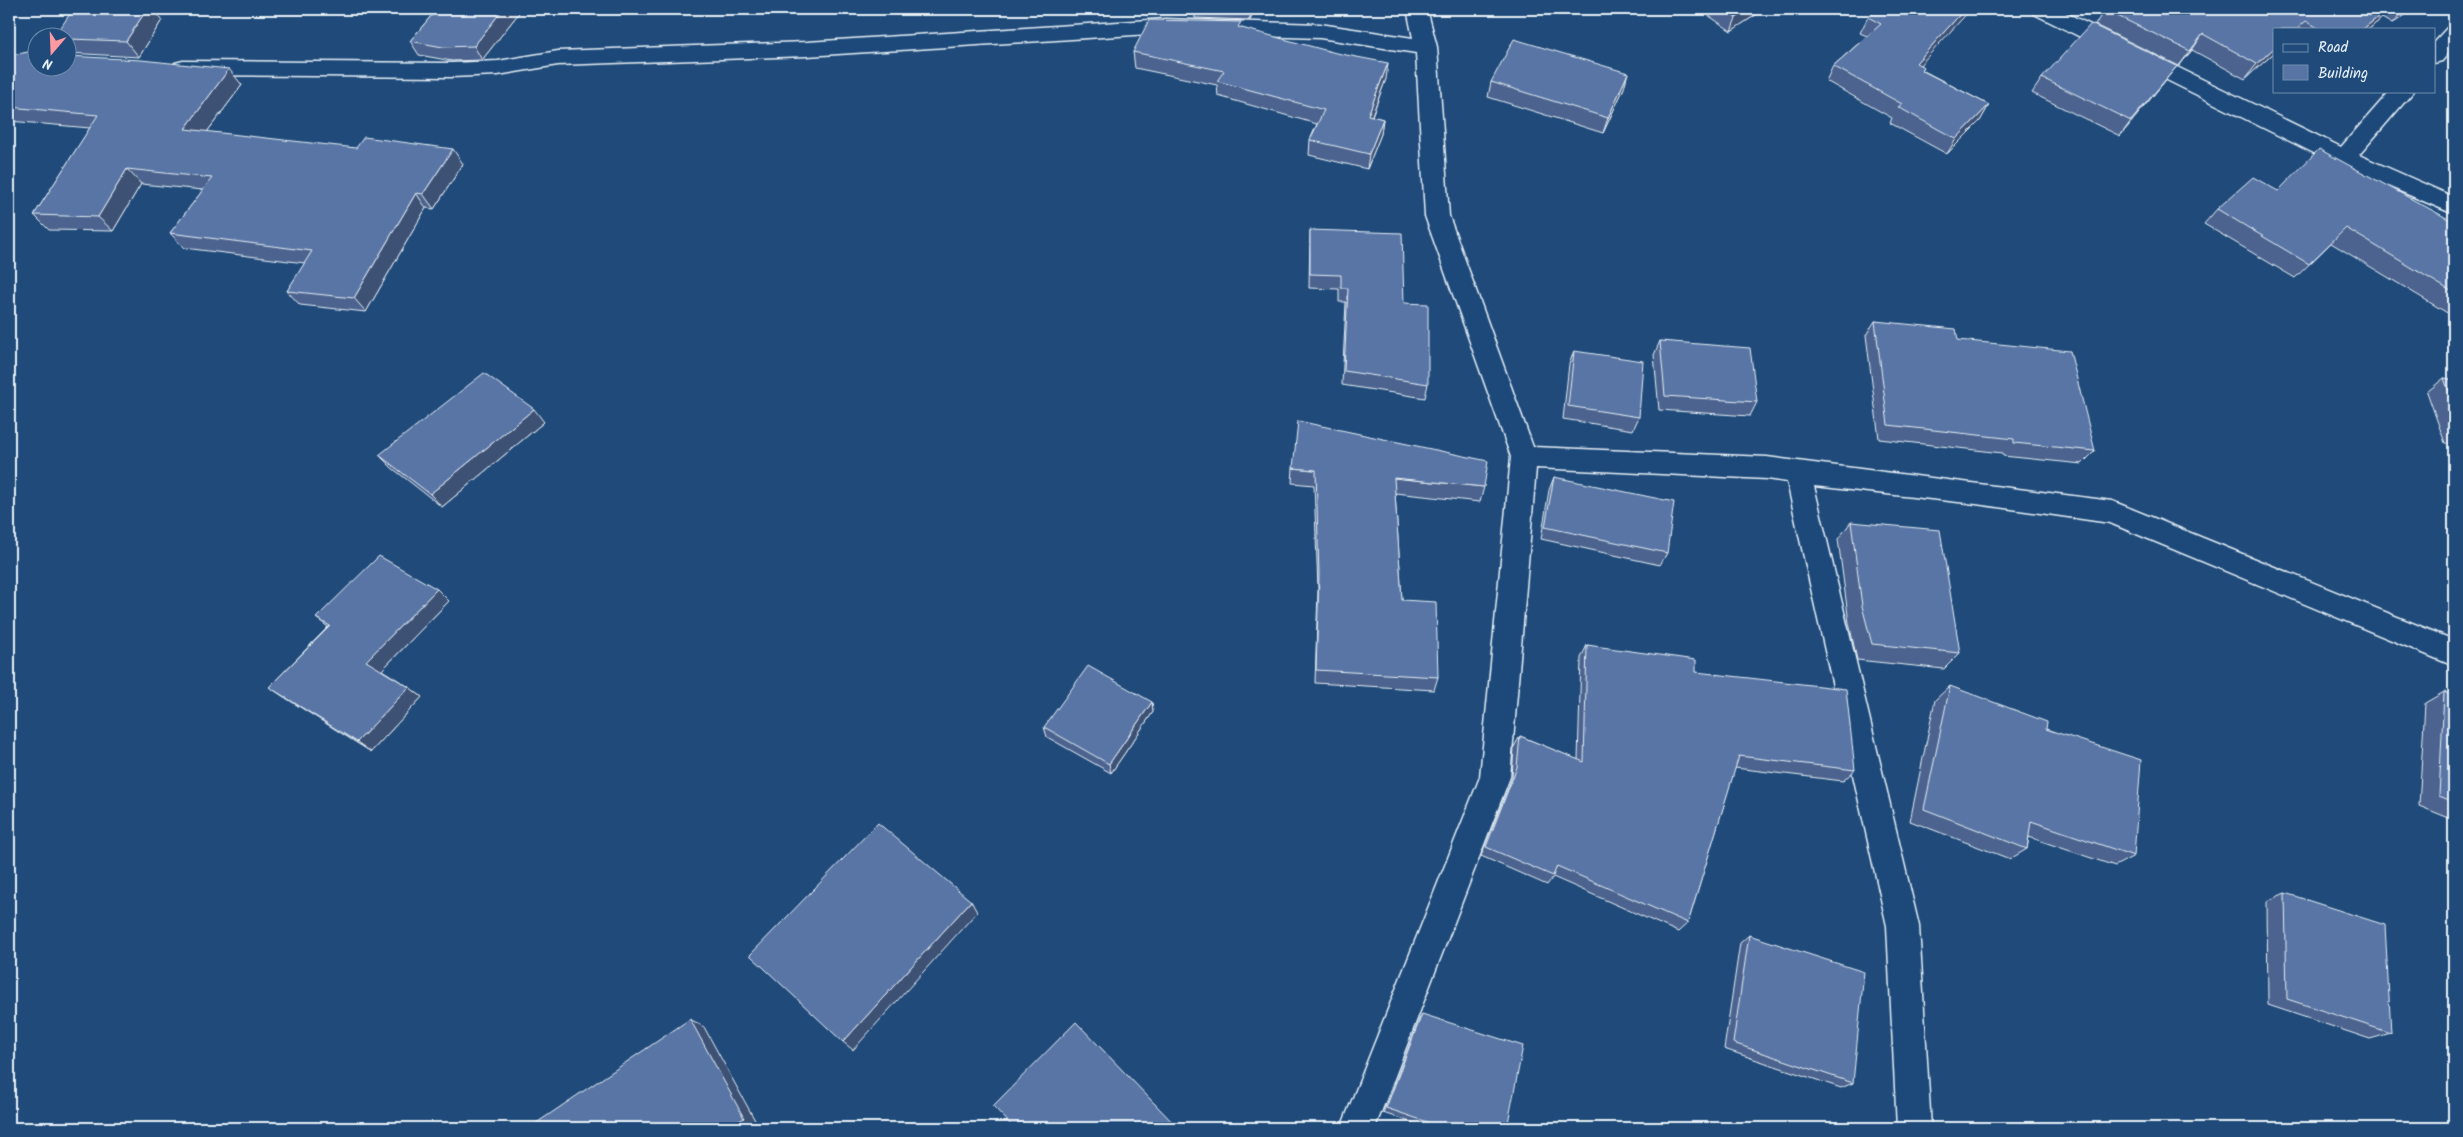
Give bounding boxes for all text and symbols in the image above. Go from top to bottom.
north arrow [28,28,78,78]
legend [2273,28,2436,92]
text: Road [2318,36,2349,60]
text: N [40,51,56,75]
text: Building [2318,62,2368,86]

